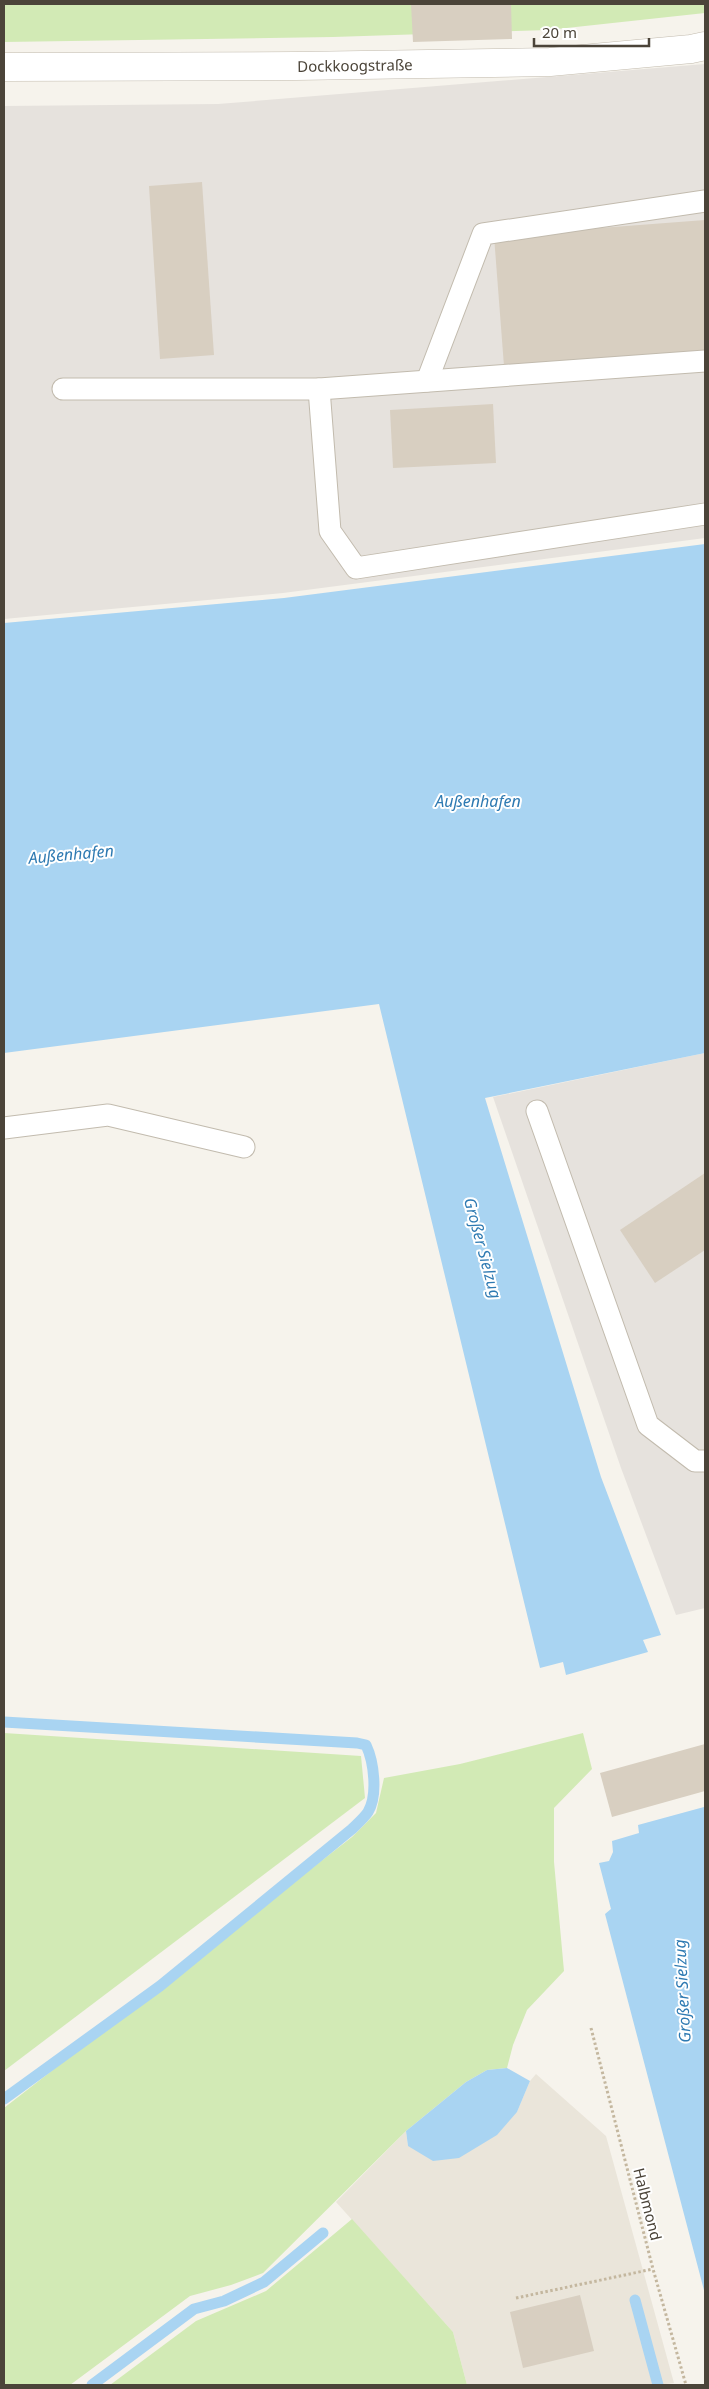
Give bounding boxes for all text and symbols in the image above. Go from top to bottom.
scale bar [534,15,649,47]
text: 20 m [542,22,577,42]
street label: Dockkoogstraße [297,54,413,76]
water label: Außenhafen [434,790,521,812]
water label: Außenhafen [26,839,115,869]
water label: Großer Sielzug [459,1195,507,1301]
water label: Großer Sielzug [668,1939,696,2043]
street label: Halbmond [629,2166,667,2242]

